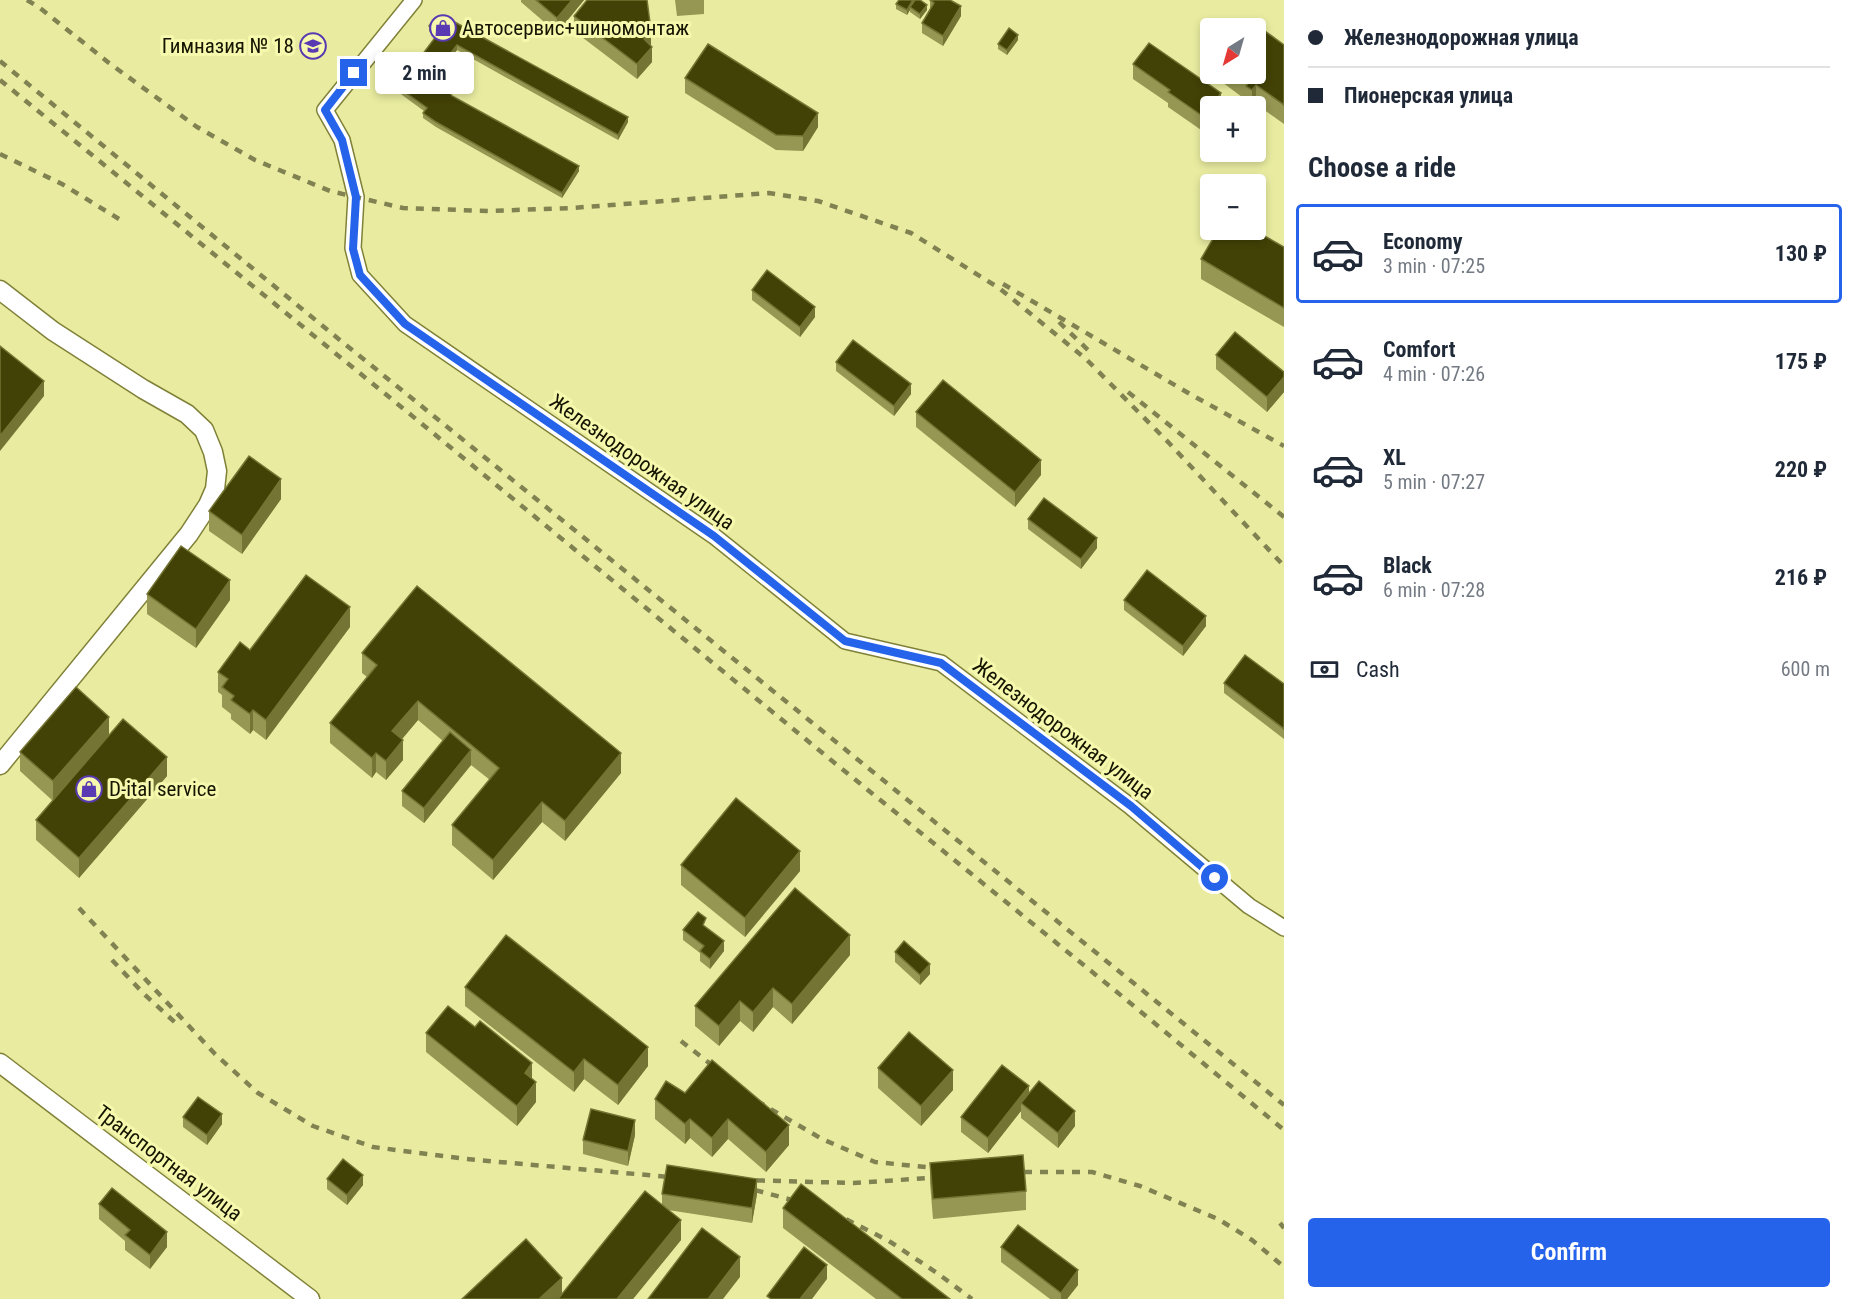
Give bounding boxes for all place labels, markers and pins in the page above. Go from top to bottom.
shop icon: Автосервис+шиномонтаж [428,13,458,43]
place label: Автосервис+шиномонтаж [462,16,689,40]
school or university icon: Гимназия № 18 [298,31,328,61]
place label: Гимназия № 18 [162,34,294,58]
shop icon: D-ital service [74,774,104,804]
place label: D-ital service [109,777,216,801]

